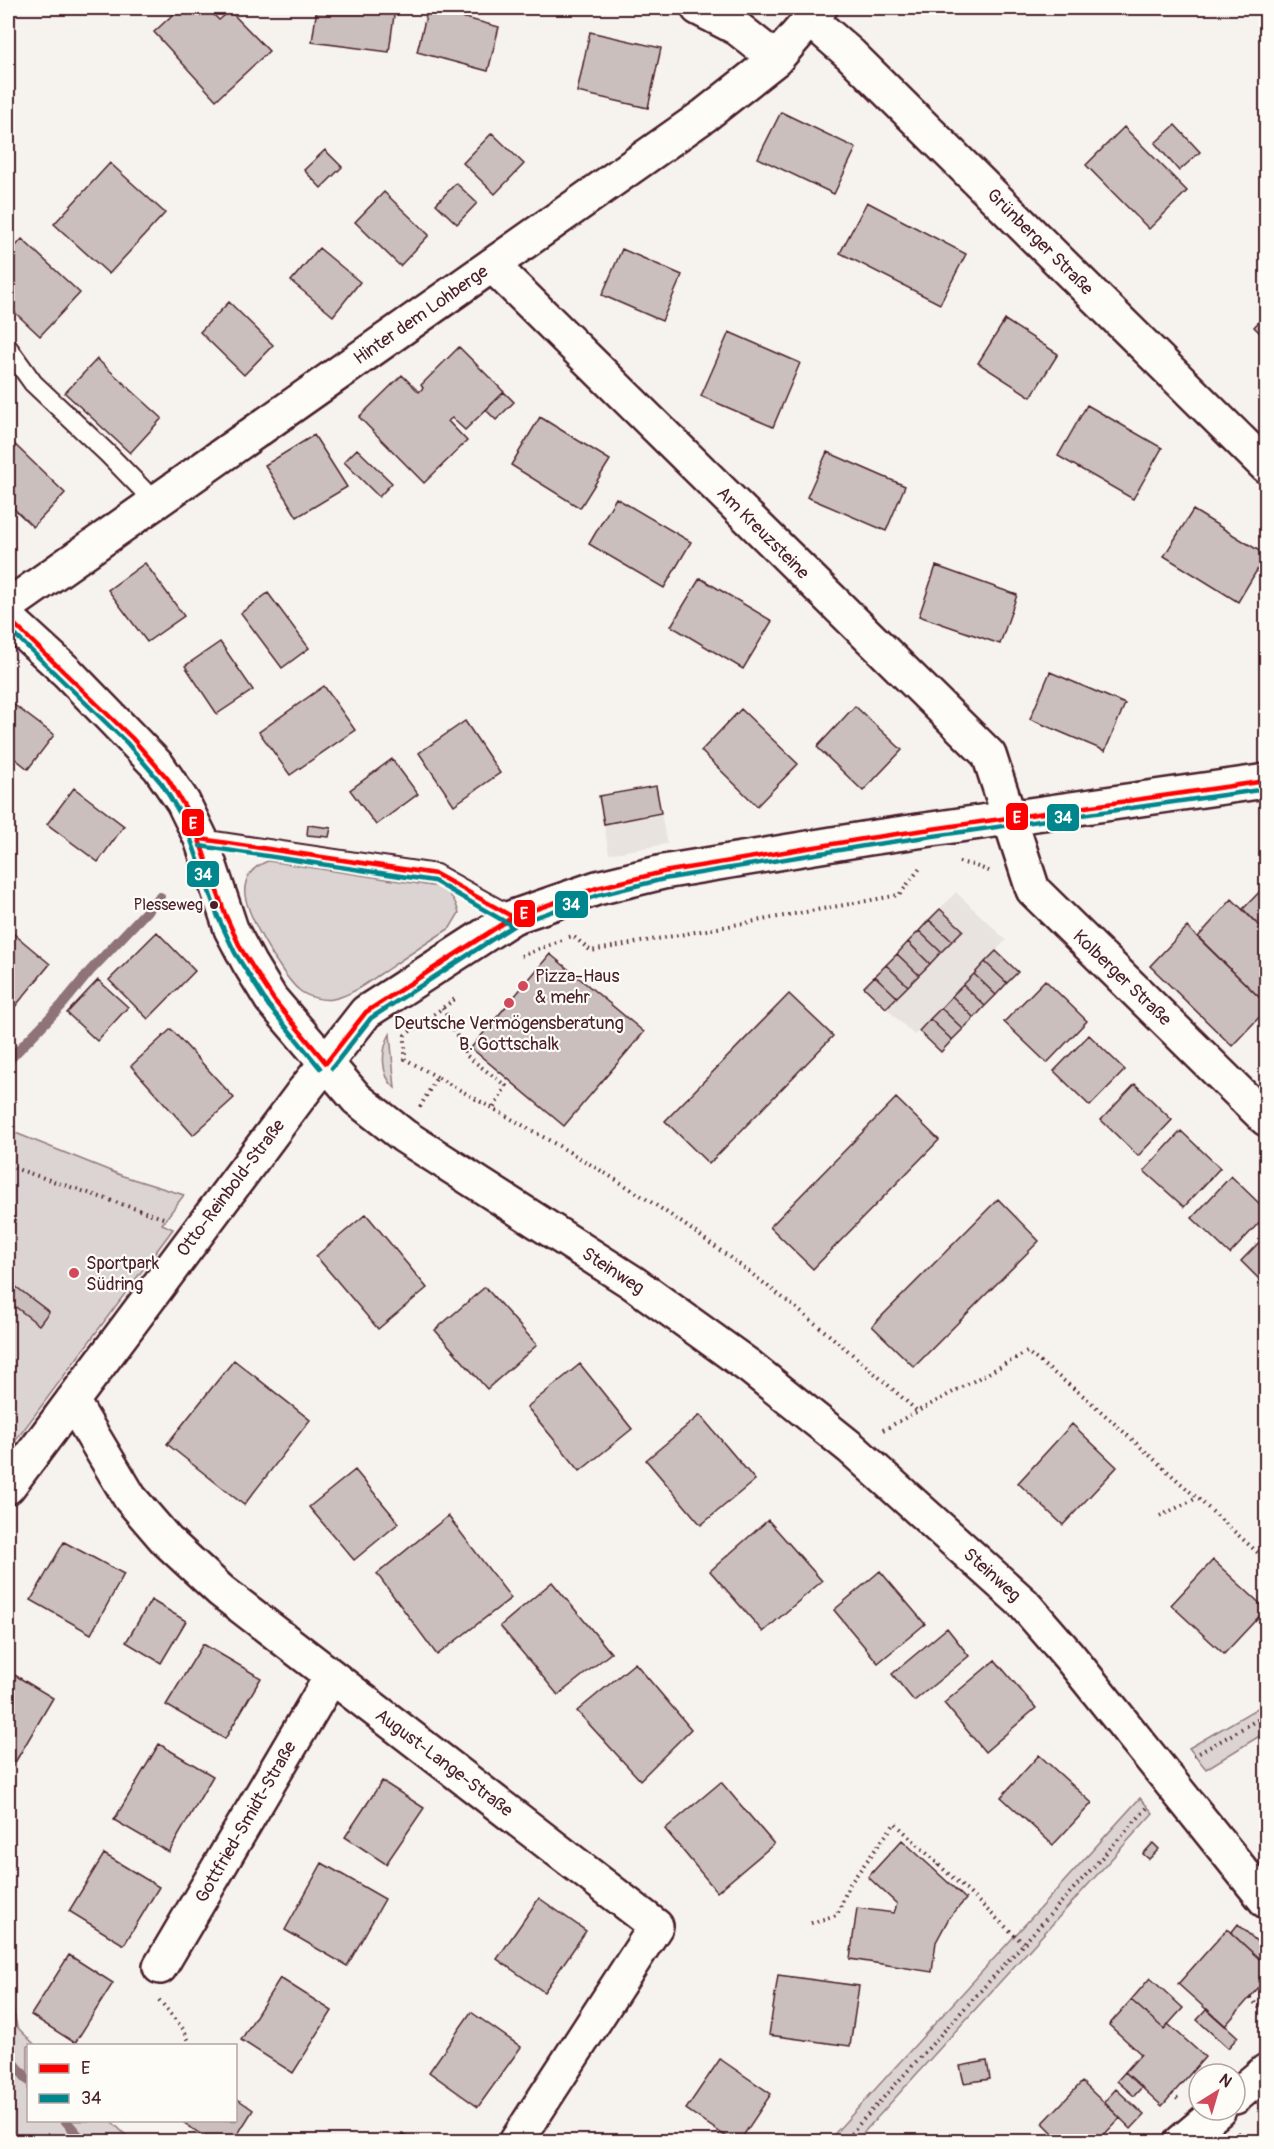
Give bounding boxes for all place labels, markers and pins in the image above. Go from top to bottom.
place label: Plesseweg [134,895,203,915]
marker: Plesseweg [208,899,220,911]
place label: Pizza-Haus & mehr [535,965,619,1009]
marker: Pizza-Haus & mehr [516,979,530,993]
marker: Deutsche Vermögensberatung B. Gottschalk [502,996,516,1010]
place label: Deutsche Vermögensberatung B. Gottschalk [394,1012,624,1056]
place label: Sportpark Südring [86,1252,160,1296]
marker: Sportpark Südring [67,1266,81,1280]

